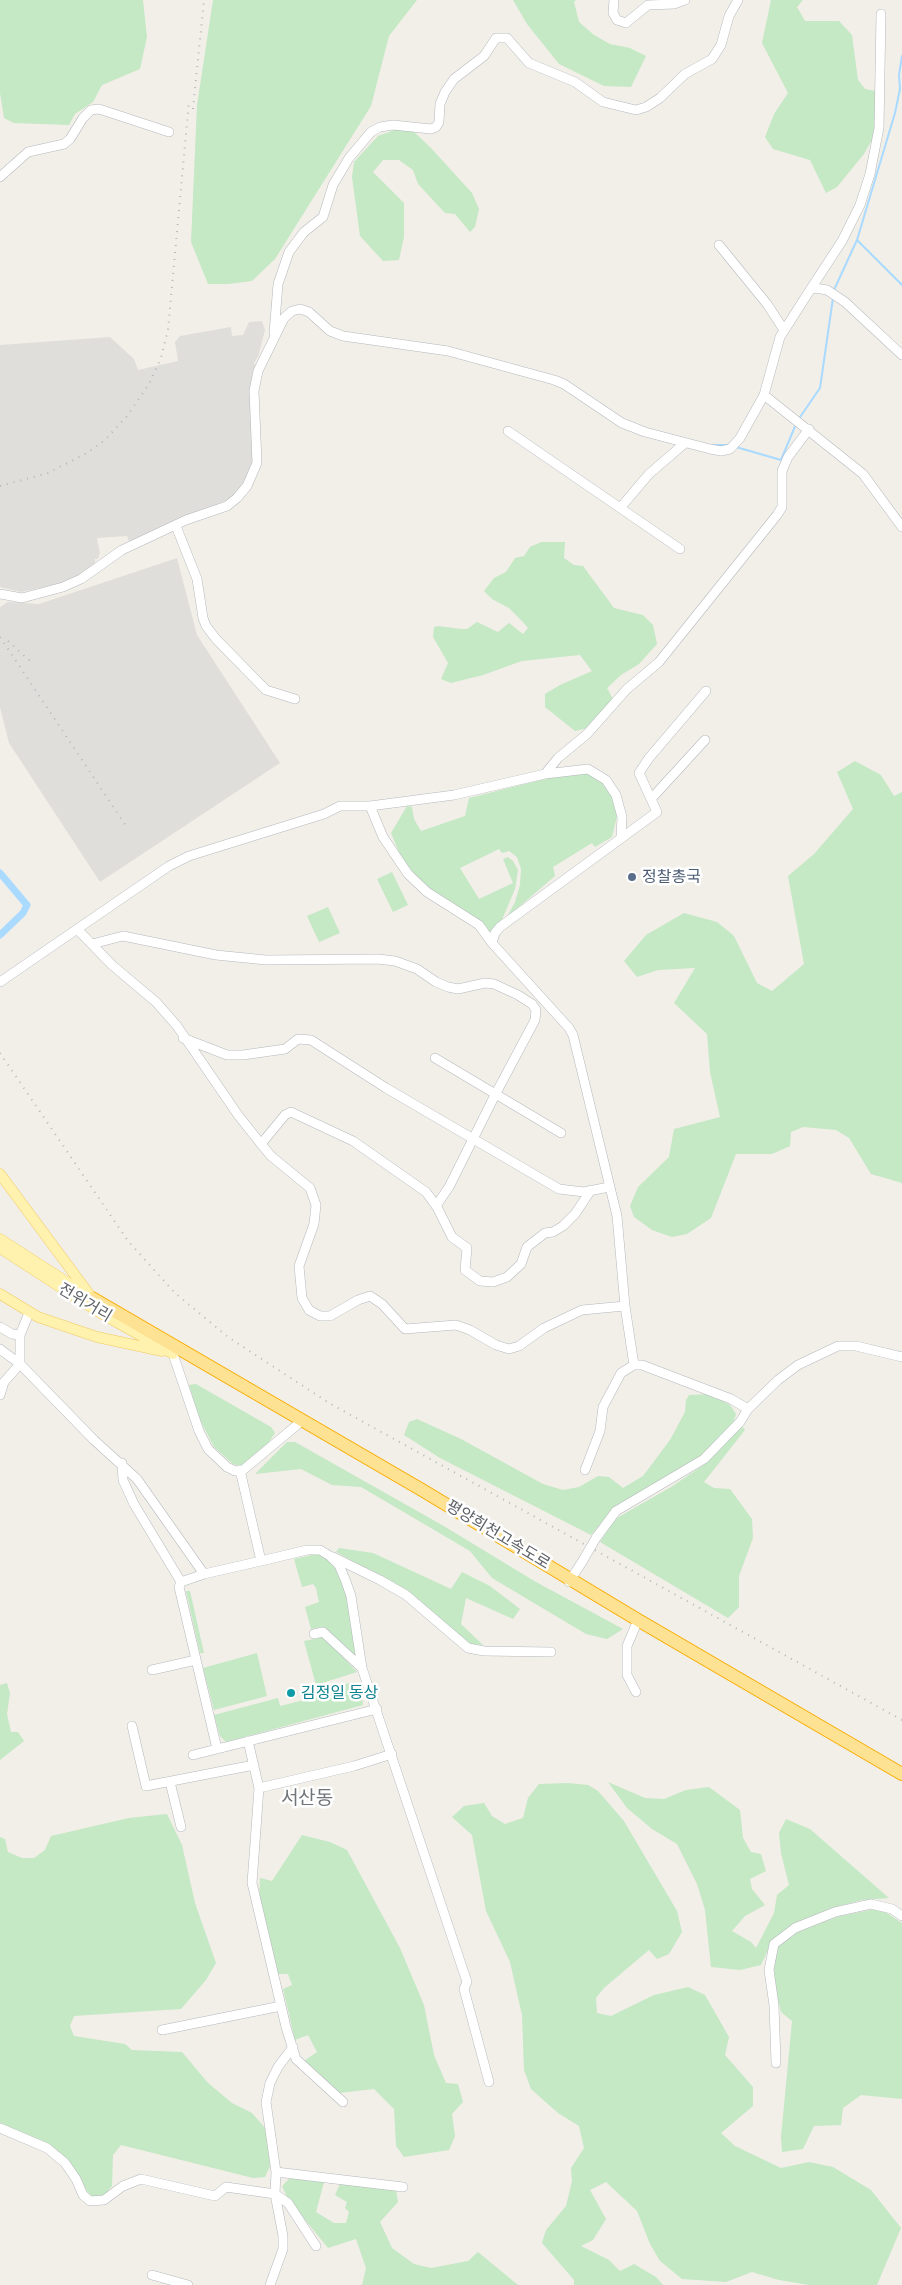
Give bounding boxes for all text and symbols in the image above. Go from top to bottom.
place label: 정찰총국 [642,867,701,887]
marker: 정찰총국 [626,871,638,883]
street label: 전위거리 [55,1280,115,1326]
street label: 평양희천고속도로 [443,1496,553,1574]
place label: 김정일 동상 [301,1683,378,1703]
marker: 김정일 동상 [285,1687,297,1699]
district label: 서산동 [281,1787,333,1809]

